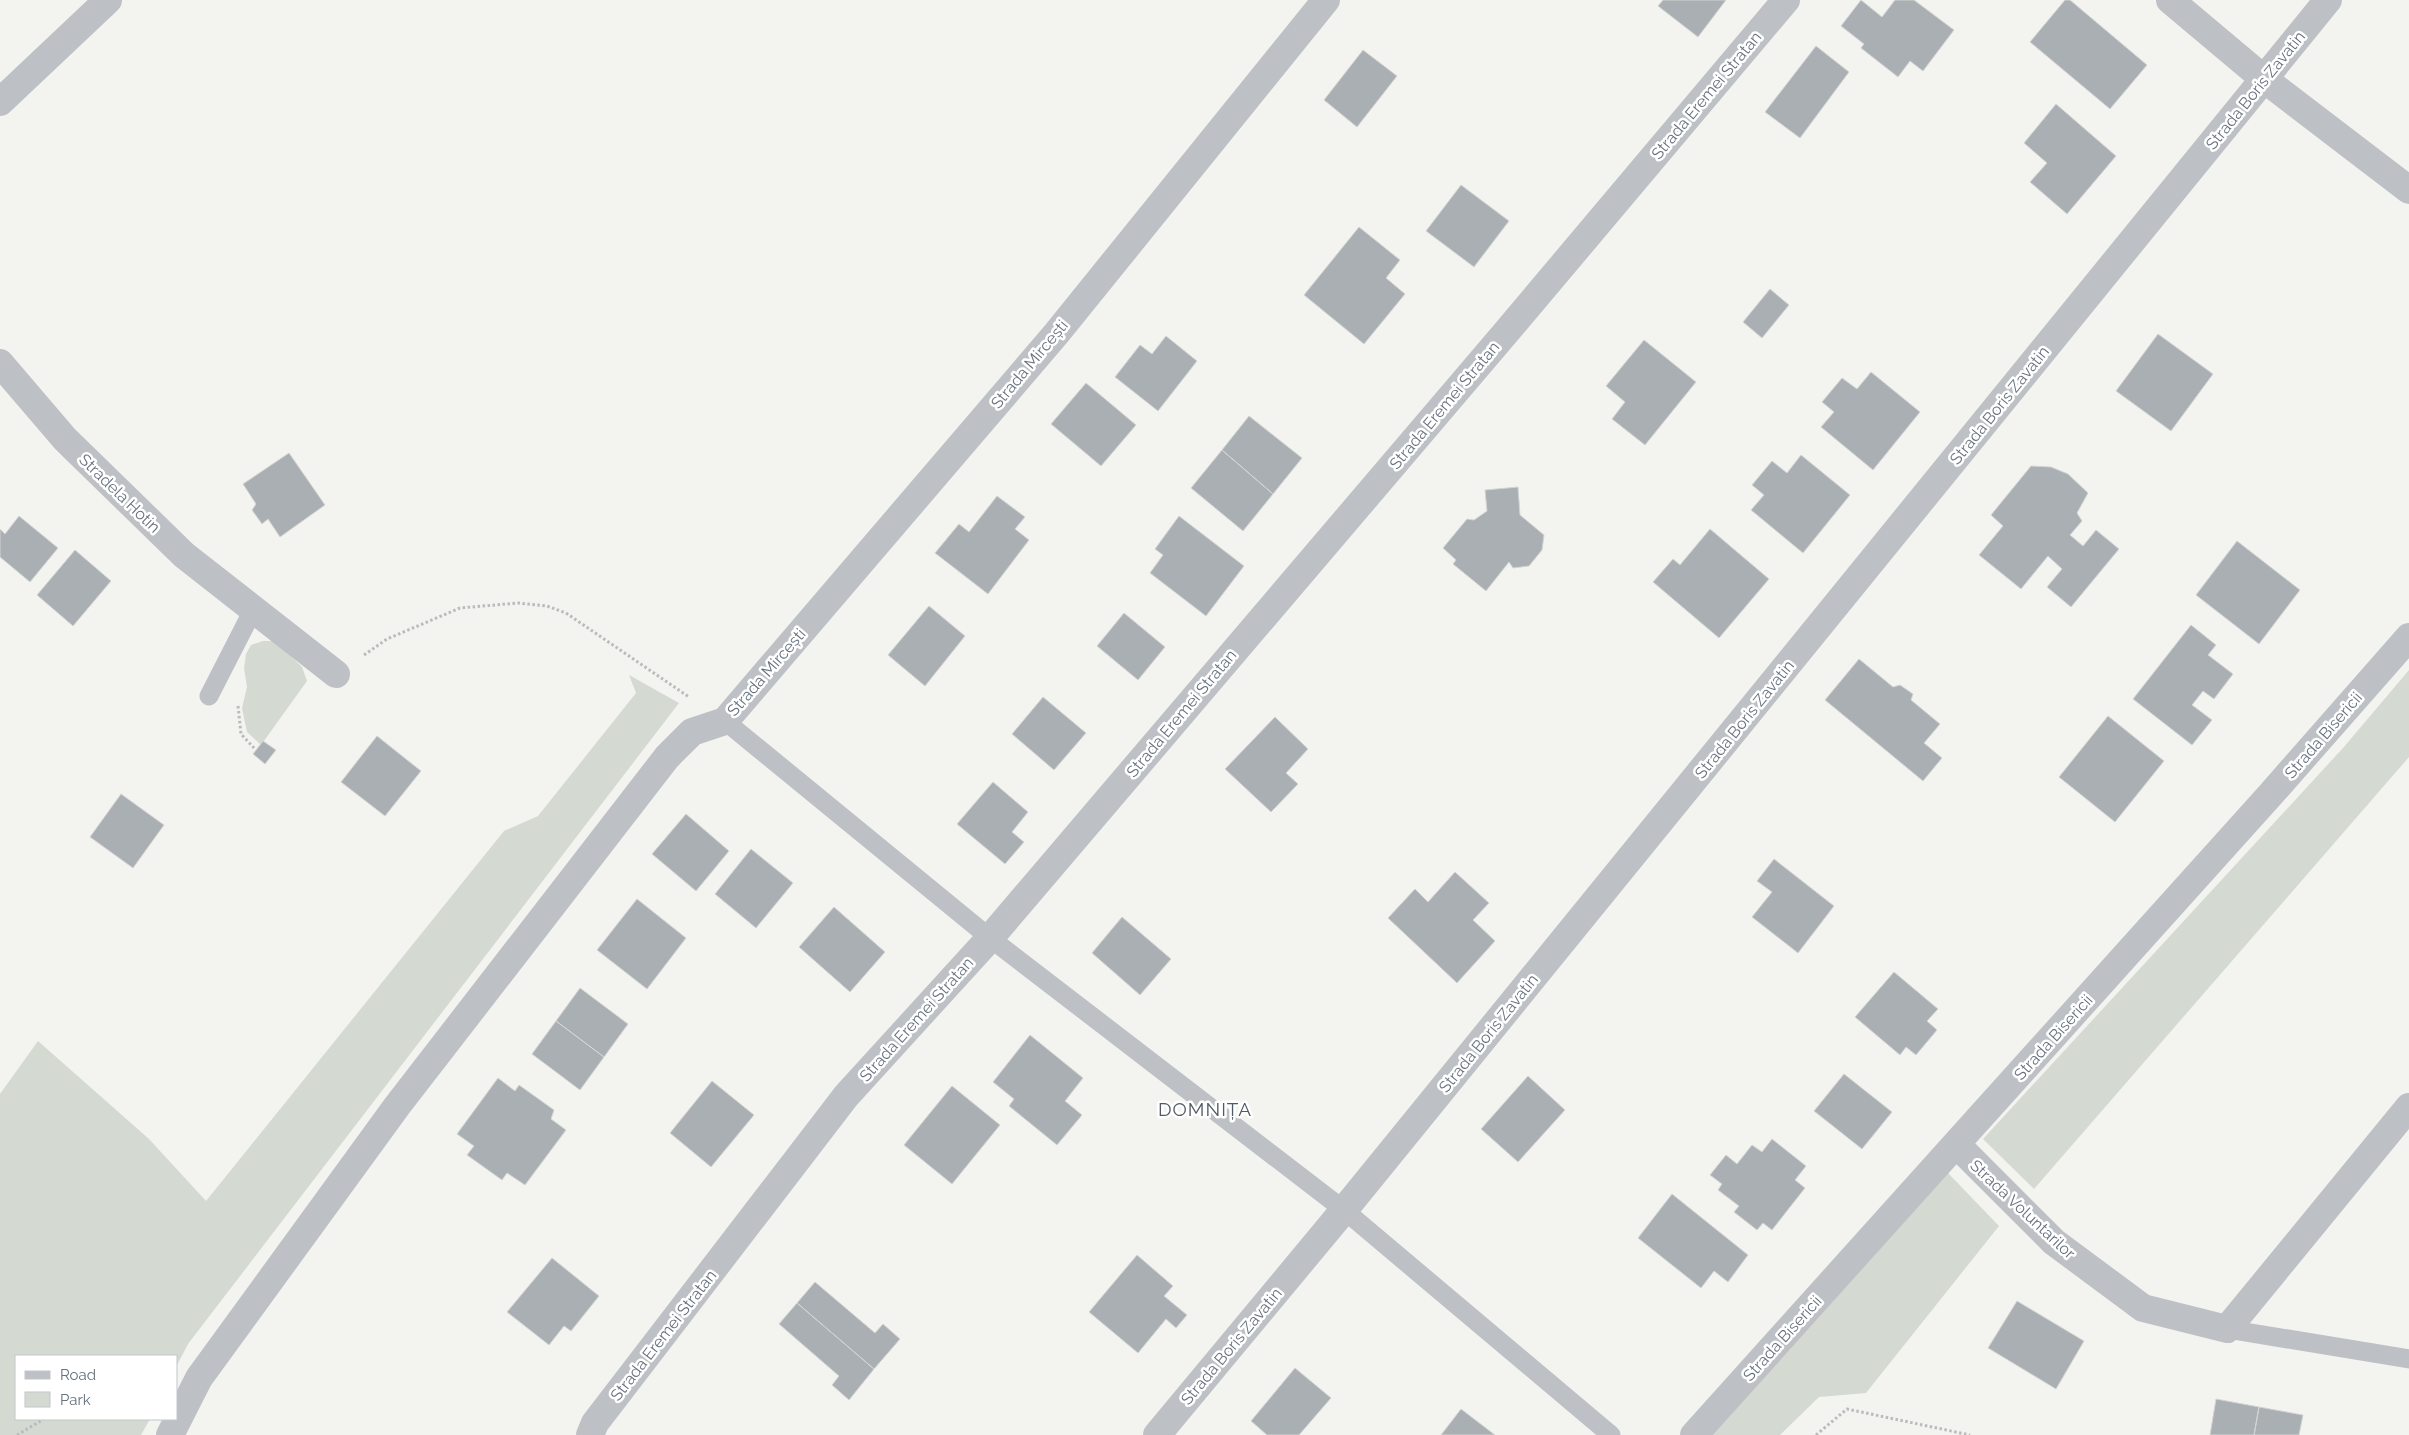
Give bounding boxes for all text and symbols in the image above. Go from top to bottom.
street label: Strada Boris Zavatin [2202,27,2309,153]
street label: Strada Eremei Stratan [1647,28,1765,163]
street label: Strada Mircești [987,316,1072,412]
street label: Strada Eremei Stratan [1385,338,1503,473]
street label: Strada Boris Zavatin [1946,342,2053,468]
street label: Stradela Hotin [75,450,164,537]
street label: Strada Mircești [723,625,809,720]
street label: Strada Eremei Stratan [1122,646,1240,781]
street label: Strada Boris Zavatin [1691,656,1798,782]
street label: Strada Bisericii [2281,688,2366,782]
street label: Strada Eremei Stratan [856,953,977,1085]
street label: Strada Boris Zavatin [1435,970,1542,1096]
street label: Strada Bisericii [2010,991,2097,1084]
district label: DOMNIȚA [1158,1098,1252,1120]
street label: Strada Voluntarilor [1966,1156,2079,1263]
street label: Strada Eremei Stratan [606,1266,720,1404]
street label: Strada Boris Zavatin [1177,1284,1286,1409]
street label: Strada Bisericii [1739,1292,1826,1385]
legend [15,1355,178,1420]
text: Road [60,1366,96,1384]
text: Park [60,1391,91,1409]

